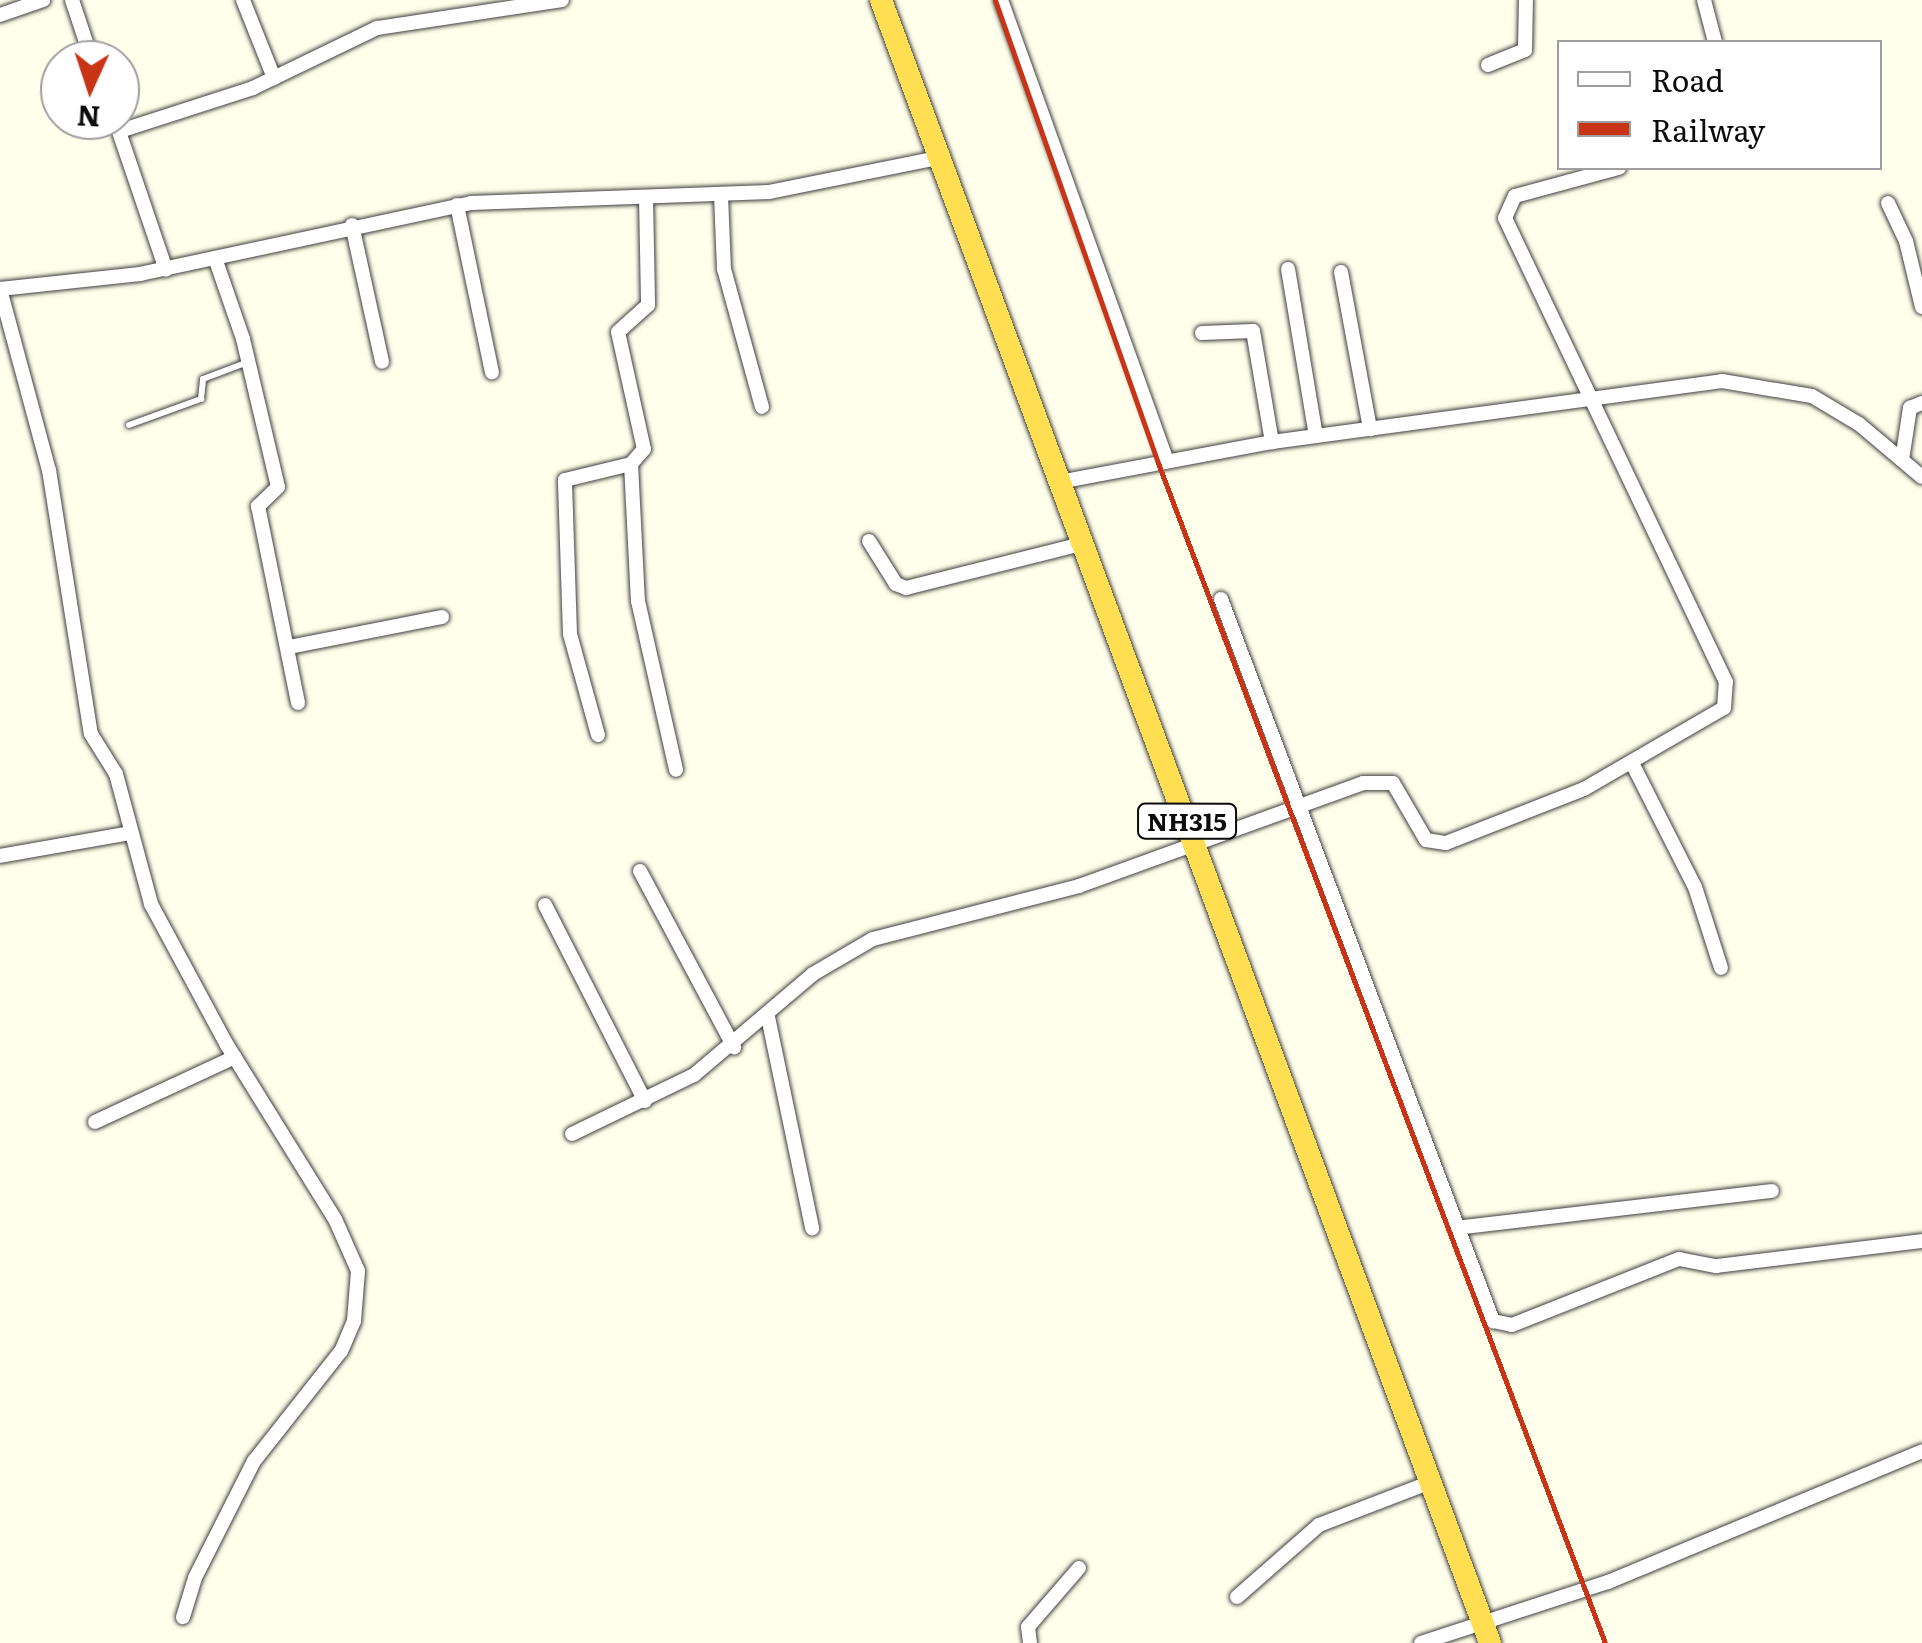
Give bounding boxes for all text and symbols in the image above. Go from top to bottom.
north arrow [40,40,140,140]
legend [1557,40,1882,170]
text: Road [1651,57,1724,101]
text: N [76,96,101,140]
text: Railway [1651,107,1765,151]
road number: NH315 [1137,801,1237,841]

